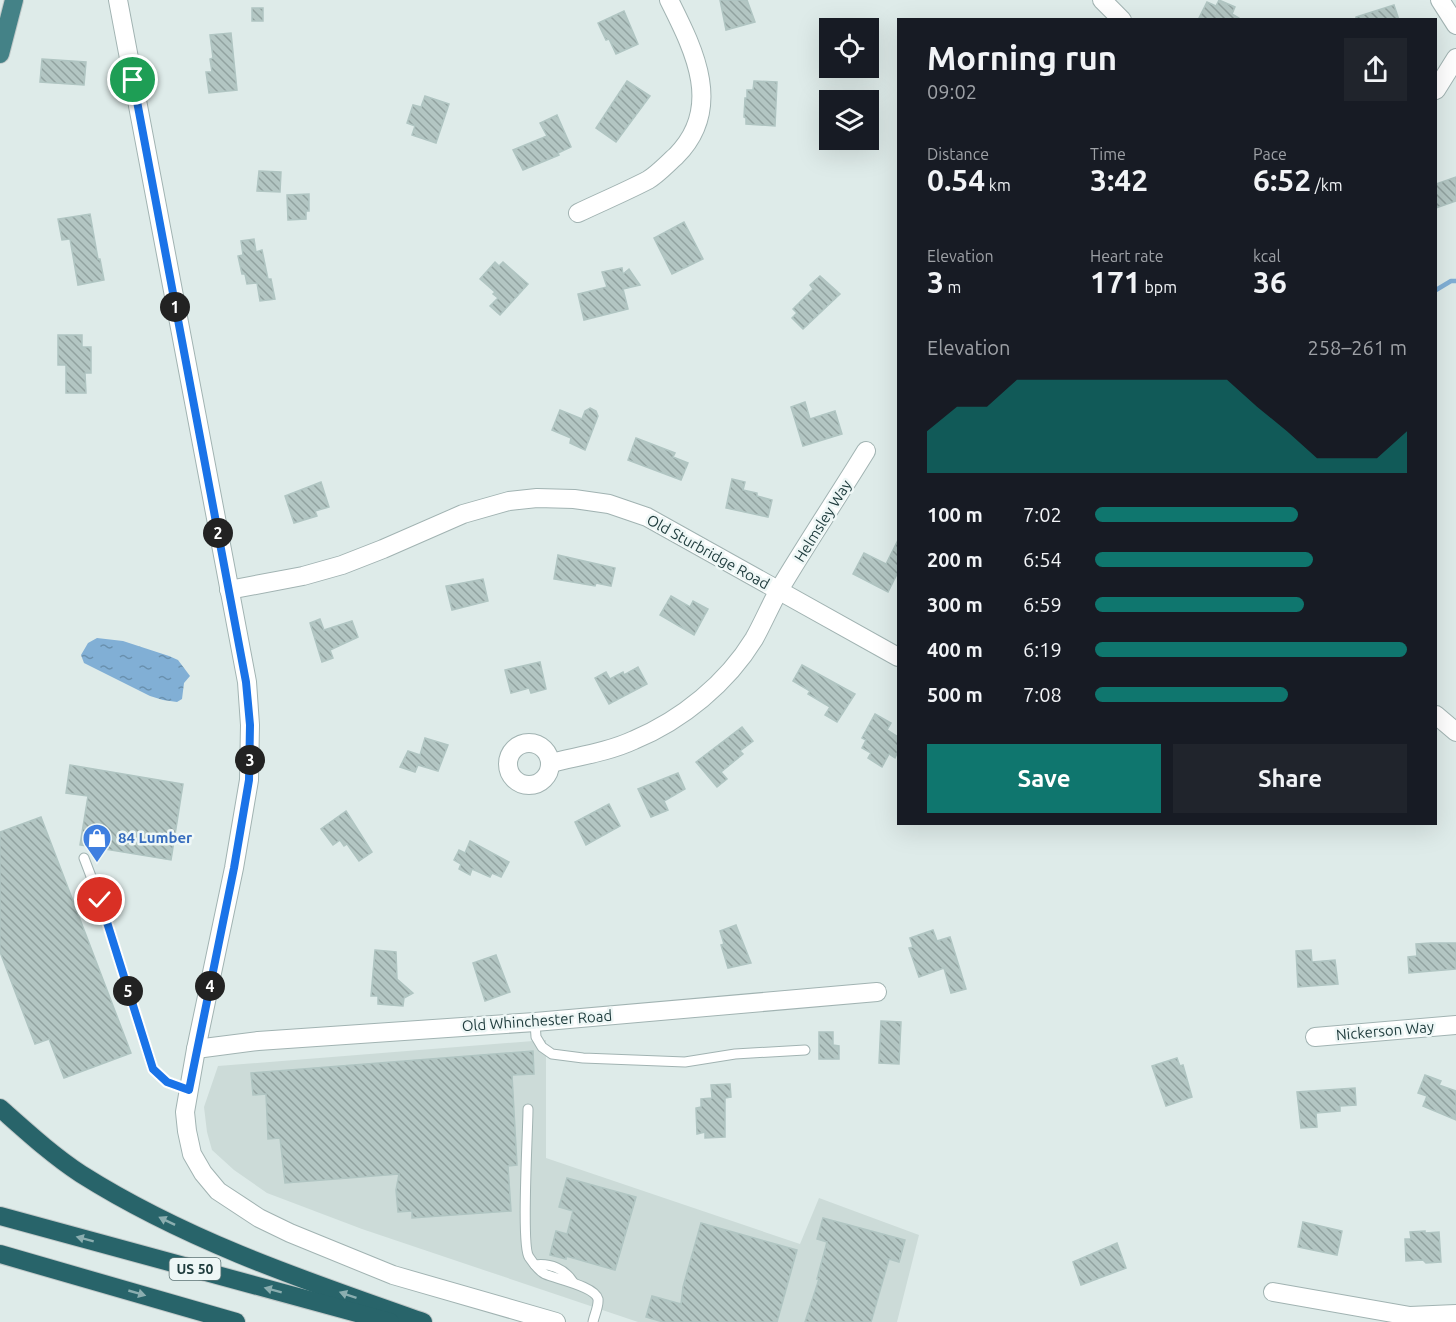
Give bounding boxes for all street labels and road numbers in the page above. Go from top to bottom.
street label: Helmsley Way [791,477,855,565]
street label: Old Sturbridge Road [644,511,773,592]
street label: Old Whinchester Road [461,1007,613,1034]
street label: Nickerson Way [1335,1018,1435,1043]
road number: US 50 [170,1258,220,1280]

